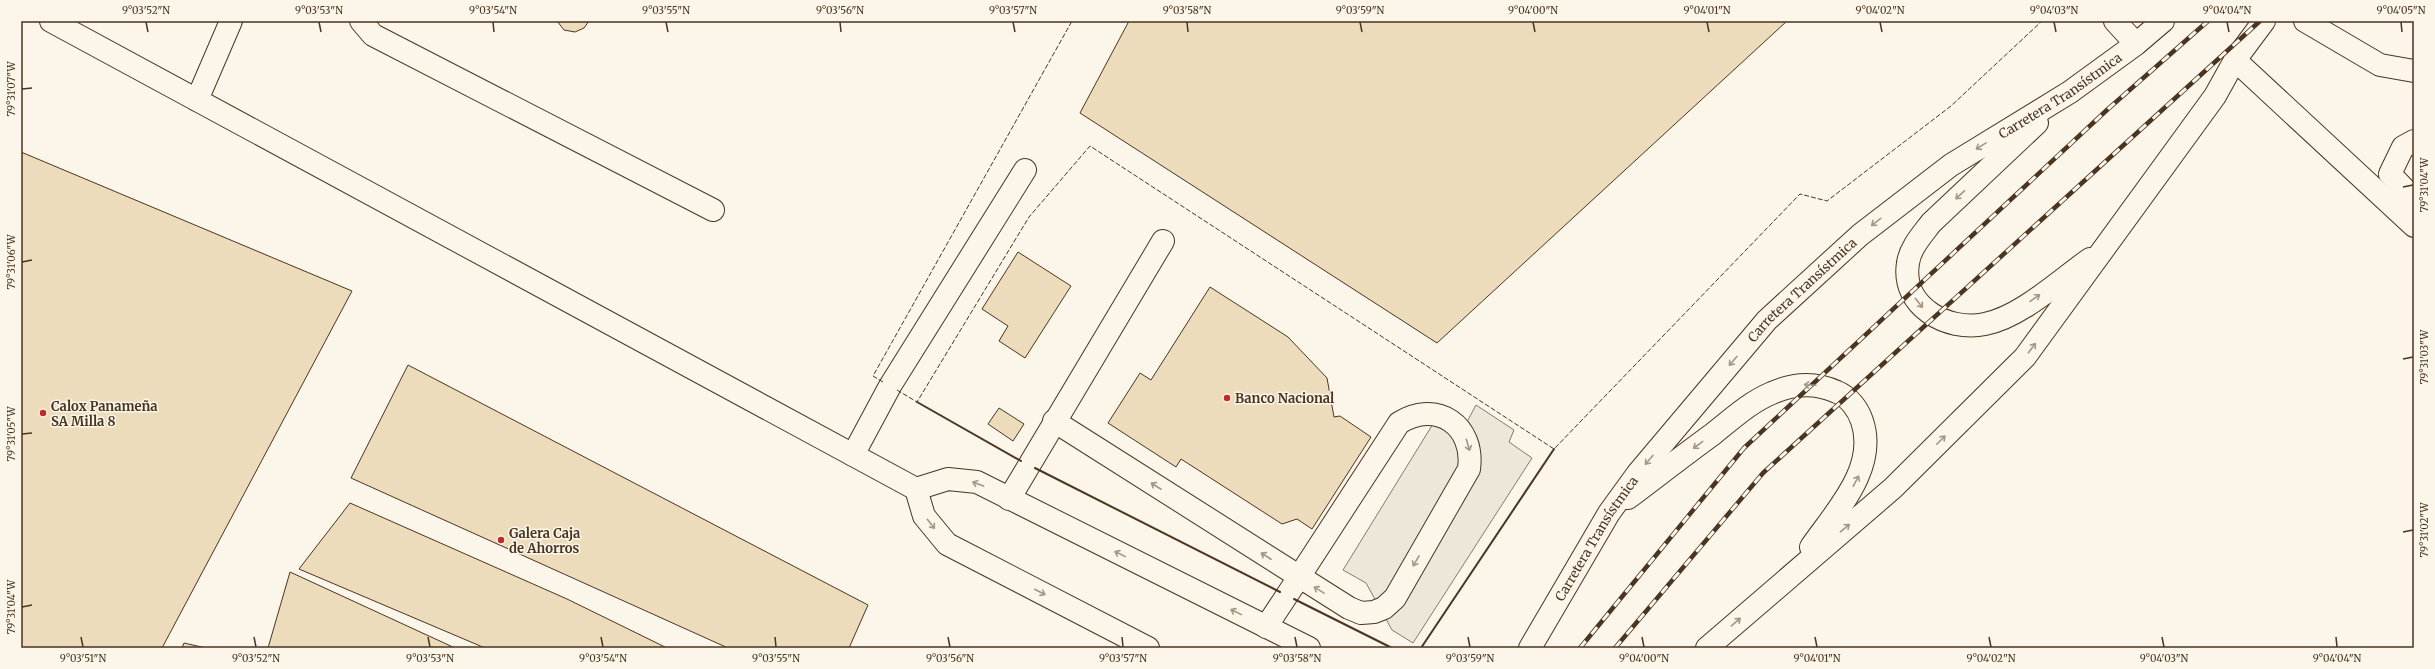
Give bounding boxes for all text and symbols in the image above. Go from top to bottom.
text: 9°03'52"N [122,4,170,17]
text: 9°03'53"N [295,4,343,17]
text: 9°03'54"N [469,4,517,17]
text: 9°03'55"N [642,4,690,17]
text: 9°03'56"N [816,4,864,17]
text: 9°03'57"N [989,4,1037,17]
text: 9°03'58"N [1163,4,1212,17]
text: 9°03'59"N [1336,4,1385,17]
text: 9°04'00"N [1508,4,1558,17]
text: 9°04'01"N [1683,4,1731,17]
text: 9°04'02"N [1856,4,1905,17]
text: 9°04'03"N [2030,4,2079,17]
text: 9°04'04"N [2203,4,2252,17]
text: 9°04'05"N [2377,4,2426,17]
street label: Carretera Transístmica [1995,49,2125,142]
text: 79°31'07"W [5,61,18,116]
one-way arrow [1976,142,1987,150]
text: 79°31'04"W [2418,157,2431,212]
one-way arrow [1955,191,1965,200]
one-way arrow [1871,218,1882,226]
text: 79°31'06"W [5,233,18,289]
street label: Carretera Transístmica [1744,234,1860,345]
one-way arrow [2029,294,2040,302]
one-way arrow [1915,298,1923,309]
text: 79°31'03"W [2418,329,2431,384]
one-way arrow [2028,342,2036,353]
one-way arrow [1728,355,1737,366]
one-way arrow [1804,382,1817,389]
place label: Banco Nacional [1235,390,1334,407]
marker: Banco Nacional [1222,393,1232,403]
place label: Calox Panameña SA Milla 8 [51,398,158,430]
text: 79°31'05"W [5,406,18,461]
marker: Calox Panameña SA Milla 8 [38,408,48,418]
one-way arrow [1936,435,1946,445]
one-way arrow [1465,439,1472,452]
one-way arrow [1693,440,1704,449]
one-way arrow [1644,455,1653,465]
street label: Carretera Transístmica [1551,473,1642,604]
one-way arrow [1852,475,1860,487]
one-way arrow [973,480,985,488]
one-way arrow [1151,482,1162,490]
text: 79°31'02"W [2418,502,2431,557]
one-way arrow [927,519,935,530]
one-way arrow [1840,524,1850,533]
place label: Galera Caja de Ahorros [509,525,580,557]
marker: Galera Caja de Ahorros [496,535,506,545]
one-way arrow [1114,550,1126,557]
one-way arrow [1261,552,1272,560]
one-way arrow [1412,555,1420,567]
text: 79°31'04"W [5,579,18,634]
one-way arrow [1313,585,1325,593]
one-way arrow [1034,589,1046,596]
one-way arrow [1231,608,1243,615]
one-way arrow [1731,618,1741,627]
text: 9°03'51"N [60,652,106,665]
text: 9°03'52"N [232,652,280,665]
text: 9°03'53"N [406,652,454,665]
text: 9°03'54"N [579,652,627,665]
text: 9°03'55"N [752,652,800,665]
text: 9°03'56"N [926,652,974,665]
text: 9°03'57"N [1099,652,1147,665]
text: 9°03'58"N [1273,652,1322,665]
text: 9°03'59"N [1446,652,1495,665]
text: 9°04'00"N [1619,652,1669,665]
text: 9°04'01"N [1793,652,1841,665]
text: 9°04'02"N [1967,652,2016,665]
text: 9°04'03"N [2140,652,2189,665]
text: 9°04'04"N [2313,652,2362,665]

